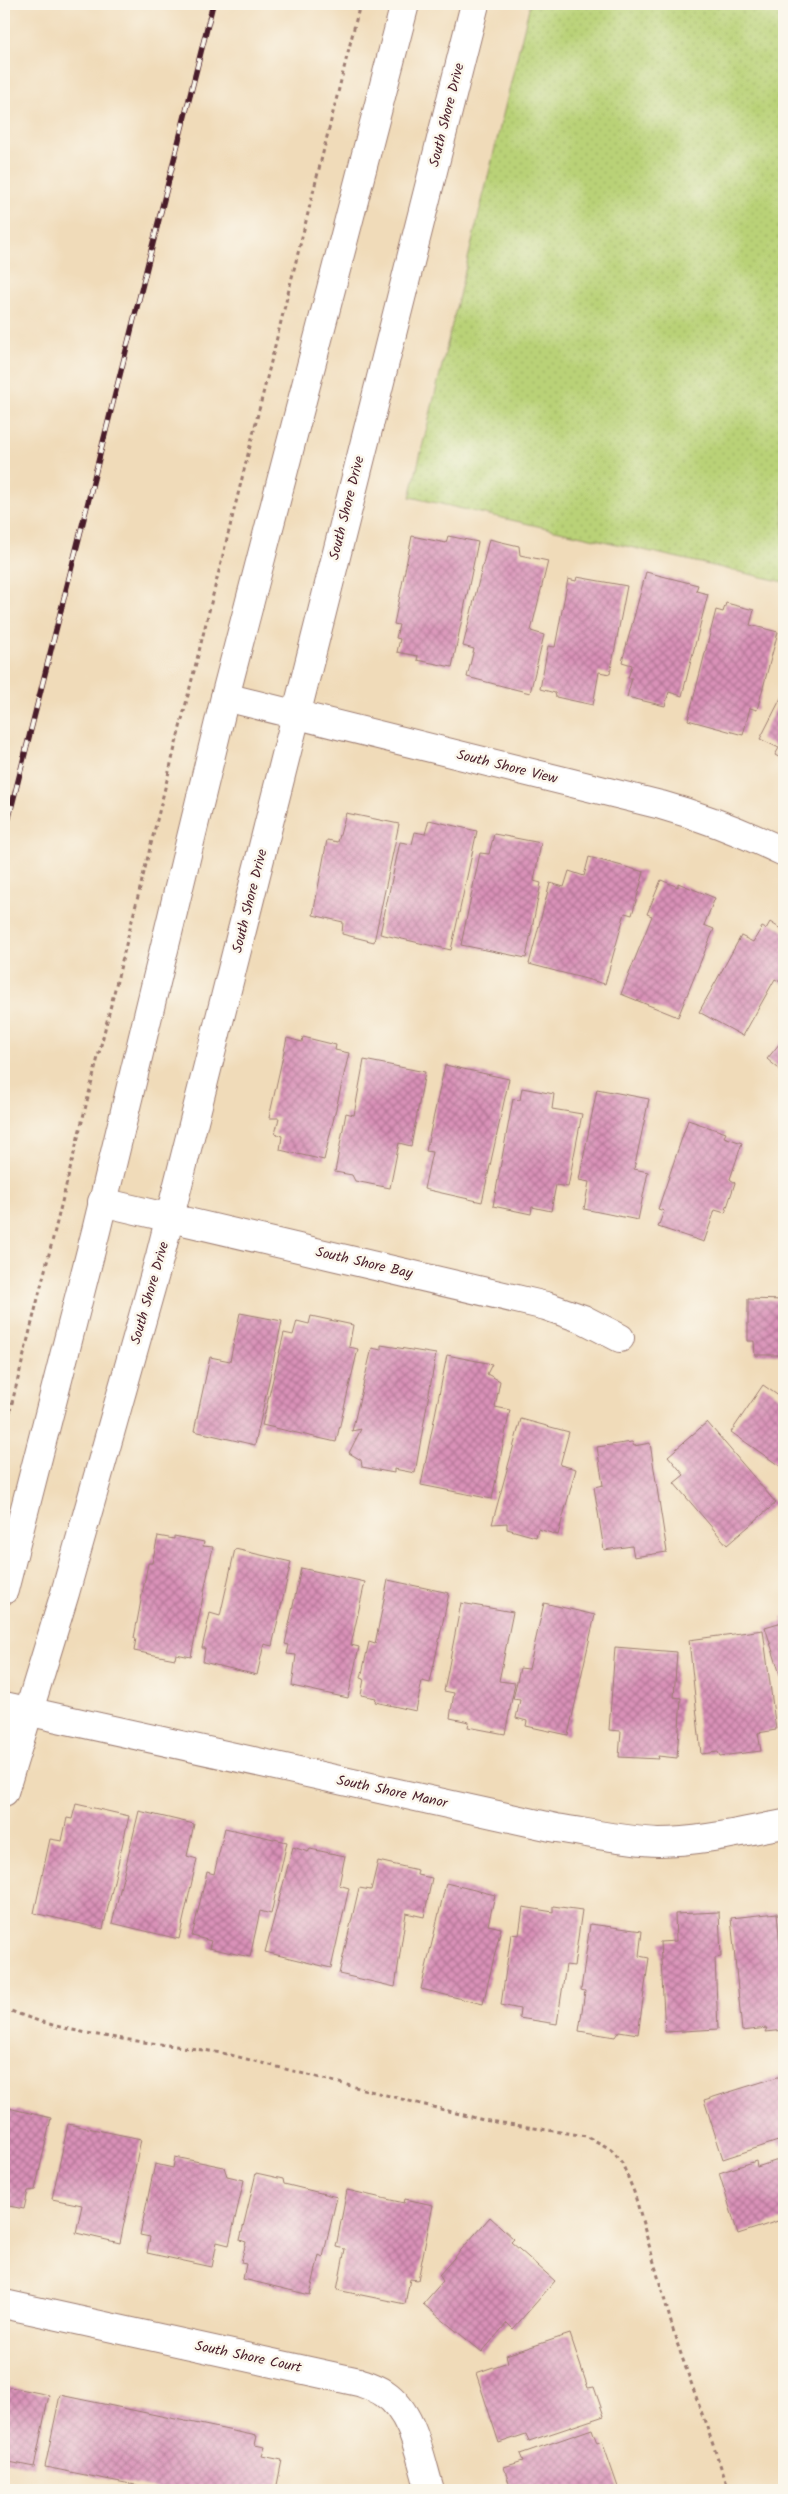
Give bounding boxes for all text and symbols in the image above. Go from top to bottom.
street label: South Shore Drive [423,60,471,169]
street label: South Shore Drive [323,453,371,562]
street label: South Shore View [454,744,560,790]
street label: South Shore Drive [226,846,274,955]
street label: South Shore Drive [125,1238,175,1347]
street label: South Shore Bay [313,1241,415,1285]
street label: South Shore Manor [334,1769,451,1815]
street label: South Shore Court [193,2335,304,2379]

